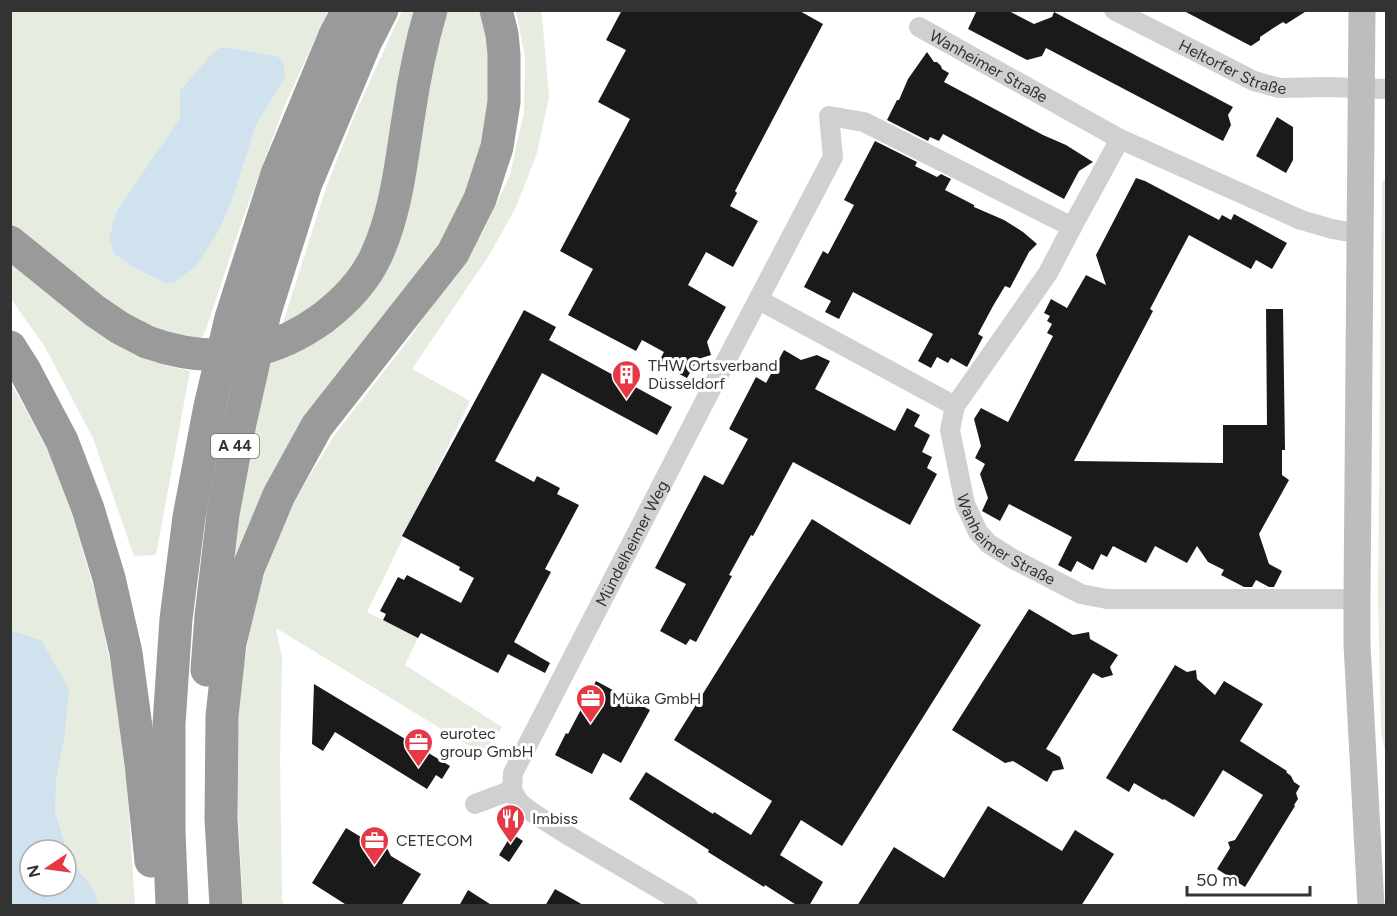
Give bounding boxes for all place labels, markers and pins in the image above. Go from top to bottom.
place label: THW Ortsverband Düsseldorf [648,356,778,393]
building icon: THW Ortsverband Düsseldorf [611,358,643,400]
office icon: Müka GmbH [575,682,607,724]
place label: Müka GmbH [612,689,701,708]
place label: eurotec group GmbH [440,724,534,761]
office icon: eurotec group GmbH [403,726,435,768]
restaurant icon: Imbiss [495,802,527,844]
place label: Imbiss [532,809,578,828]
office icon: CETECOM [359,824,391,866]
place label: CETECOM [396,831,473,850]

